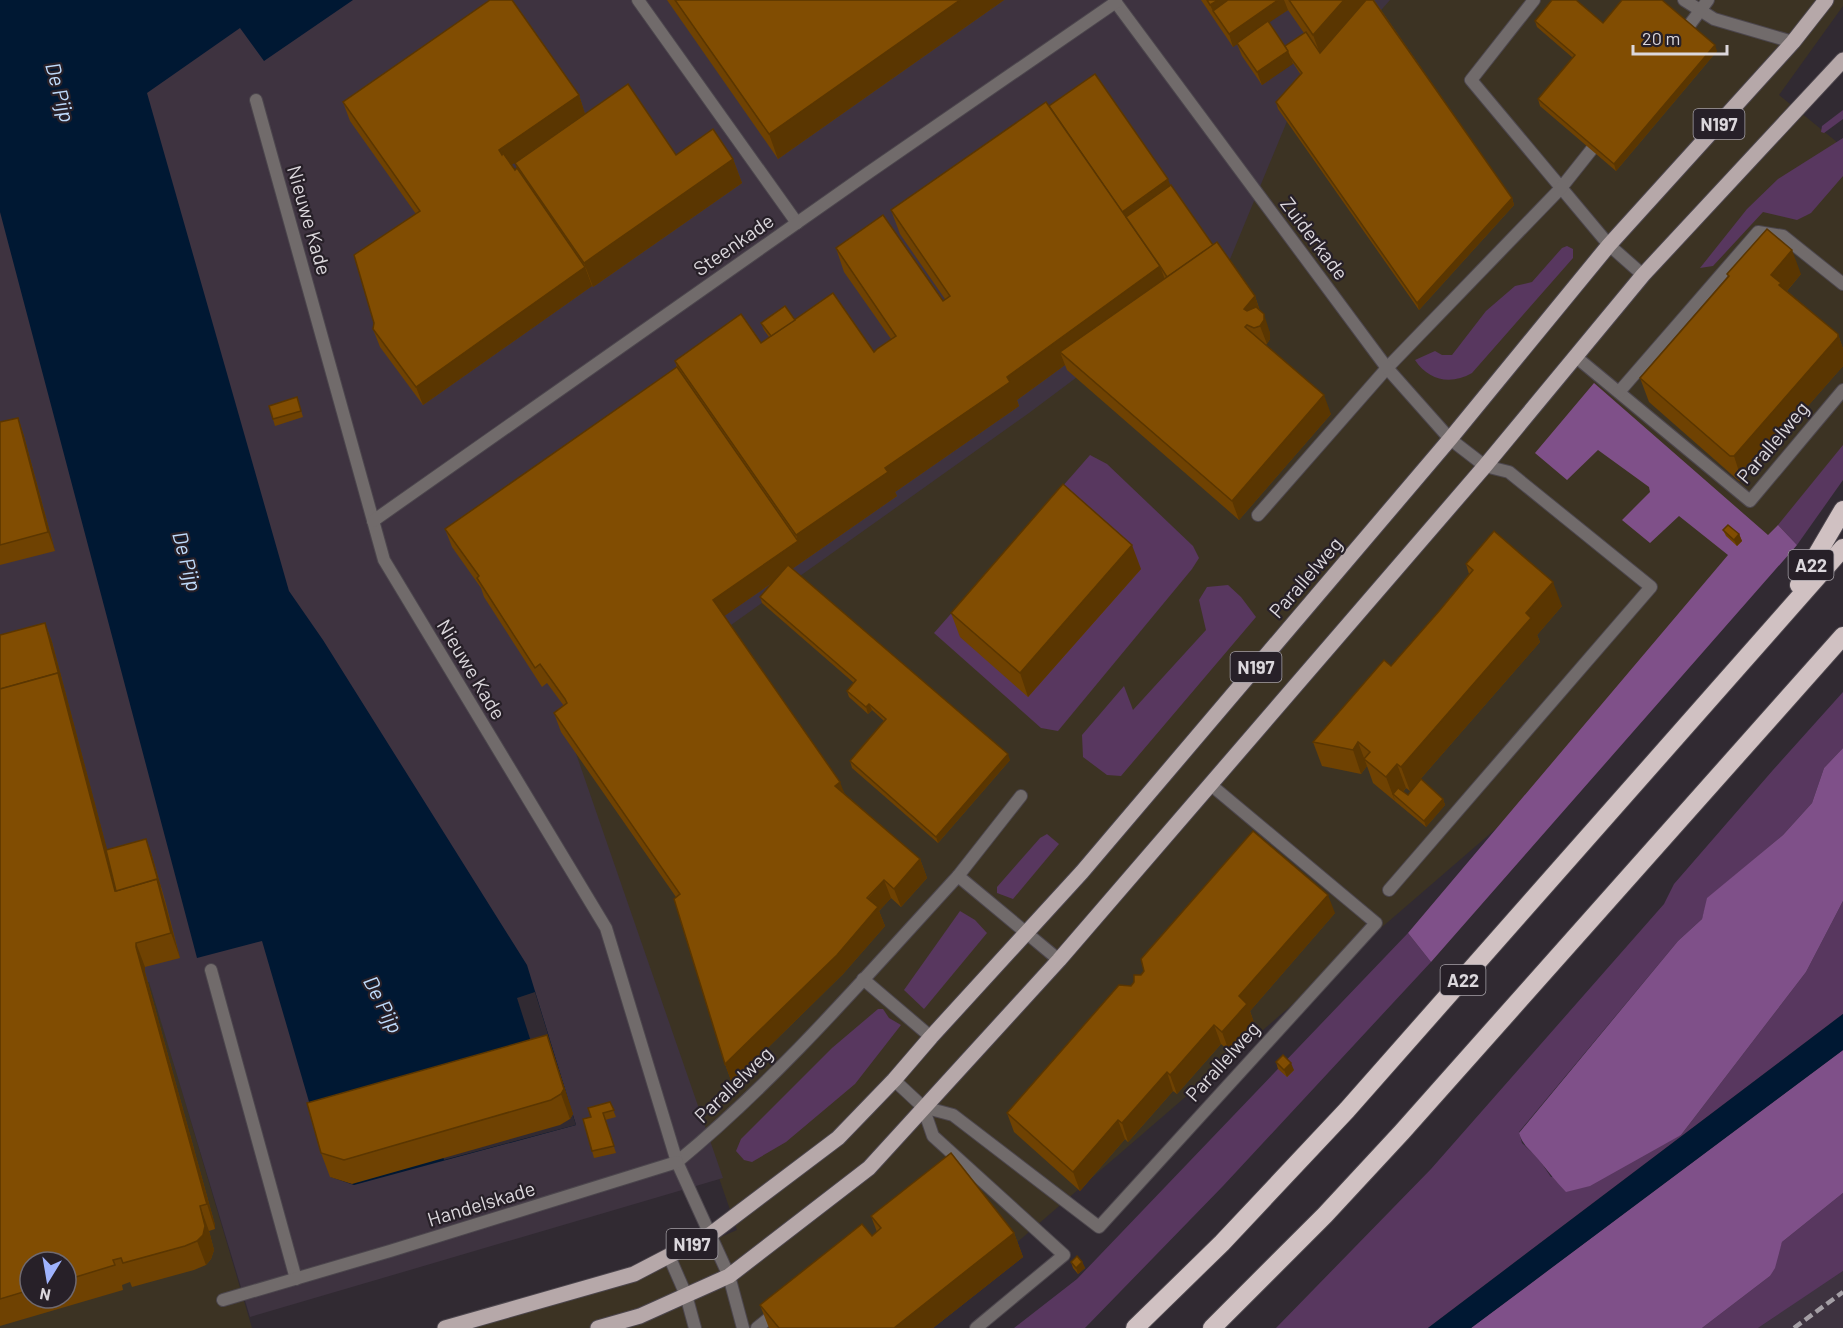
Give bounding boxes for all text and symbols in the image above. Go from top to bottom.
scale bar [1633,18,1728,56]
text: 20 m [1642,27,1680,49]
water label: De Pijp [41,59,81,125]
road number: N197 [1694,109,1744,139]
street label: Nieuwe Kade [283,162,337,278]
street label: Zuiderkade [1276,192,1354,284]
street label: Steenkade [688,208,778,280]
street label: Parallelweg [1731,396,1813,488]
water label: De Pijp [168,528,208,594]
street label: Parallelweg [1263,532,1347,622]
road number: A22 [1788,550,1834,580]
street label: Nieuwe Kade [433,614,511,724]
road number: N197 [1230,652,1282,682]
road number: A22 [1440,965,1486,995]
water label: De Pijp [359,971,409,1037]
street label: Parallelweg [1180,1016,1264,1106]
street label: Parallelweg [689,1041,777,1127]
street label: Handelskade [424,1175,538,1231]
road number: N197 [666,1229,718,1259]
north arrow [18,1250,78,1310]
text: N [38,1285,52,1306]

